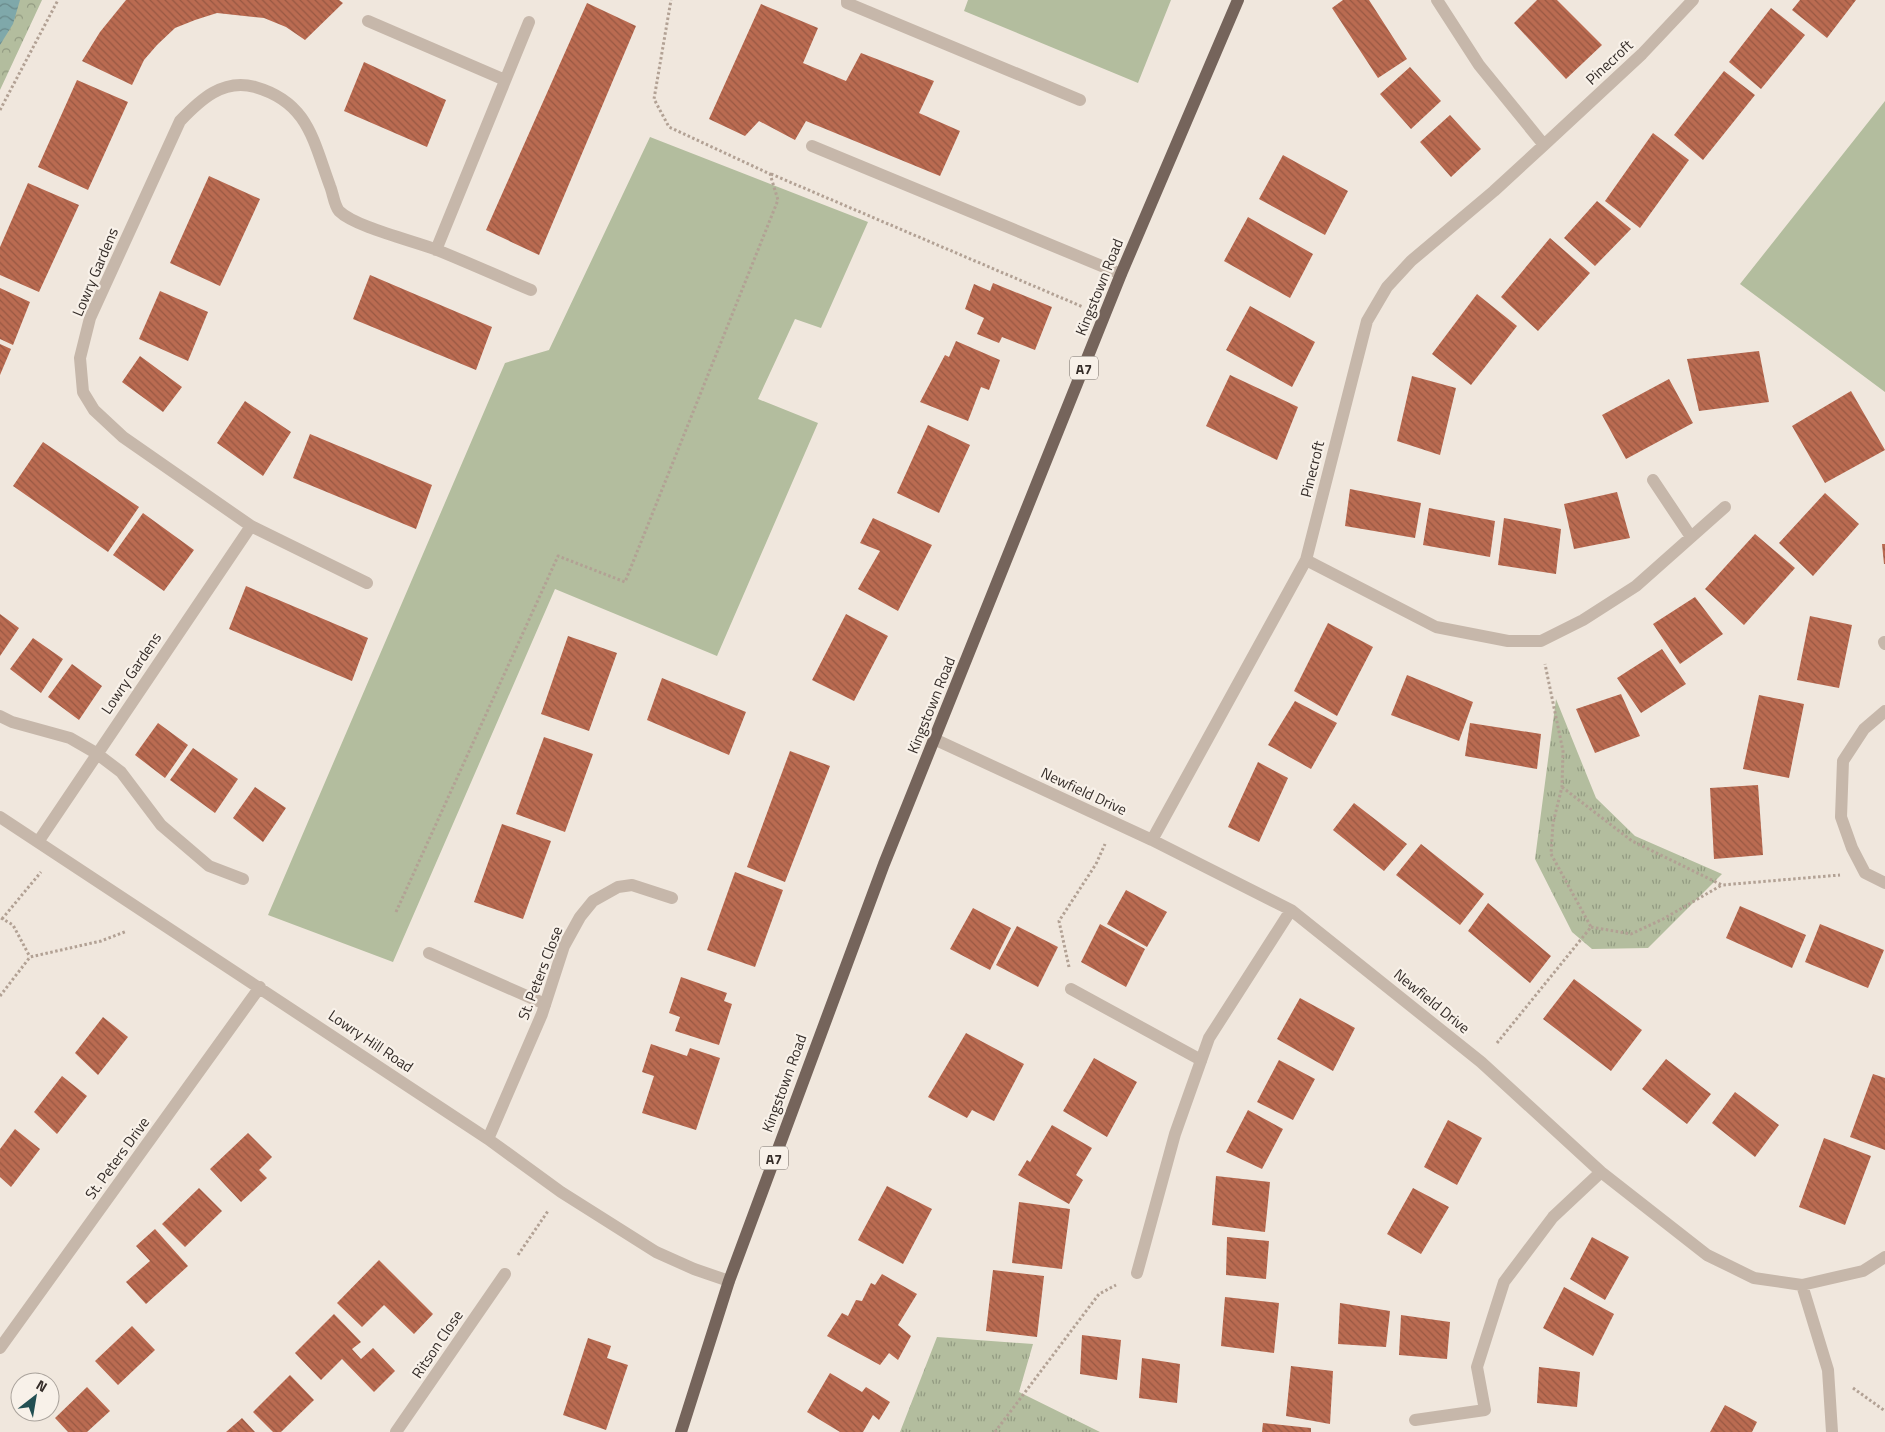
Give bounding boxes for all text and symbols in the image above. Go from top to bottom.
street label: Pinecroft [1580,33,1638,90]
street label: Lowry Gardens [66,224,124,320]
street label: Kingstown Road [1069,235,1129,339]
road number: A7 [1070,356,1098,379]
street label: Pinecroft [1294,438,1330,500]
street label: Lowry Gardens [95,627,167,719]
street label: Kingstown Road [901,653,961,757]
street label: Newfield Drive [1037,761,1131,821]
street label: St. Peters Close [512,923,568,1023]
street label: Newfield Drive [1389,963,1475,1039]
street label: Lowry Hill Road [324,1004,418,1078]
street label: Kingstown Road [756,1031,812,1135]
street label: St. Peters Drive [79,1112,155,1204]
road number: A7 [760,1146,788,1170]
street label: Ritson Close [406,1305,468,1383]
north arrow [10,1372,60,1422]
text: N [32,1374,52,1397]

